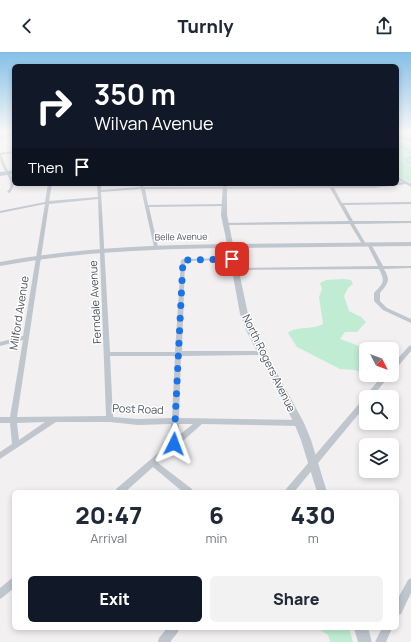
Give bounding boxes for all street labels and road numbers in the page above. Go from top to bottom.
street label: Belle Avenue [154,230,208,243]
street label: Ferndale Avenue [85,259,104,344]
street label: Milford Avenue [5,274,32,351]
street label: North Rogers Avenue [239,311,300,415]
street label: Post Road [112,400,164,417]

